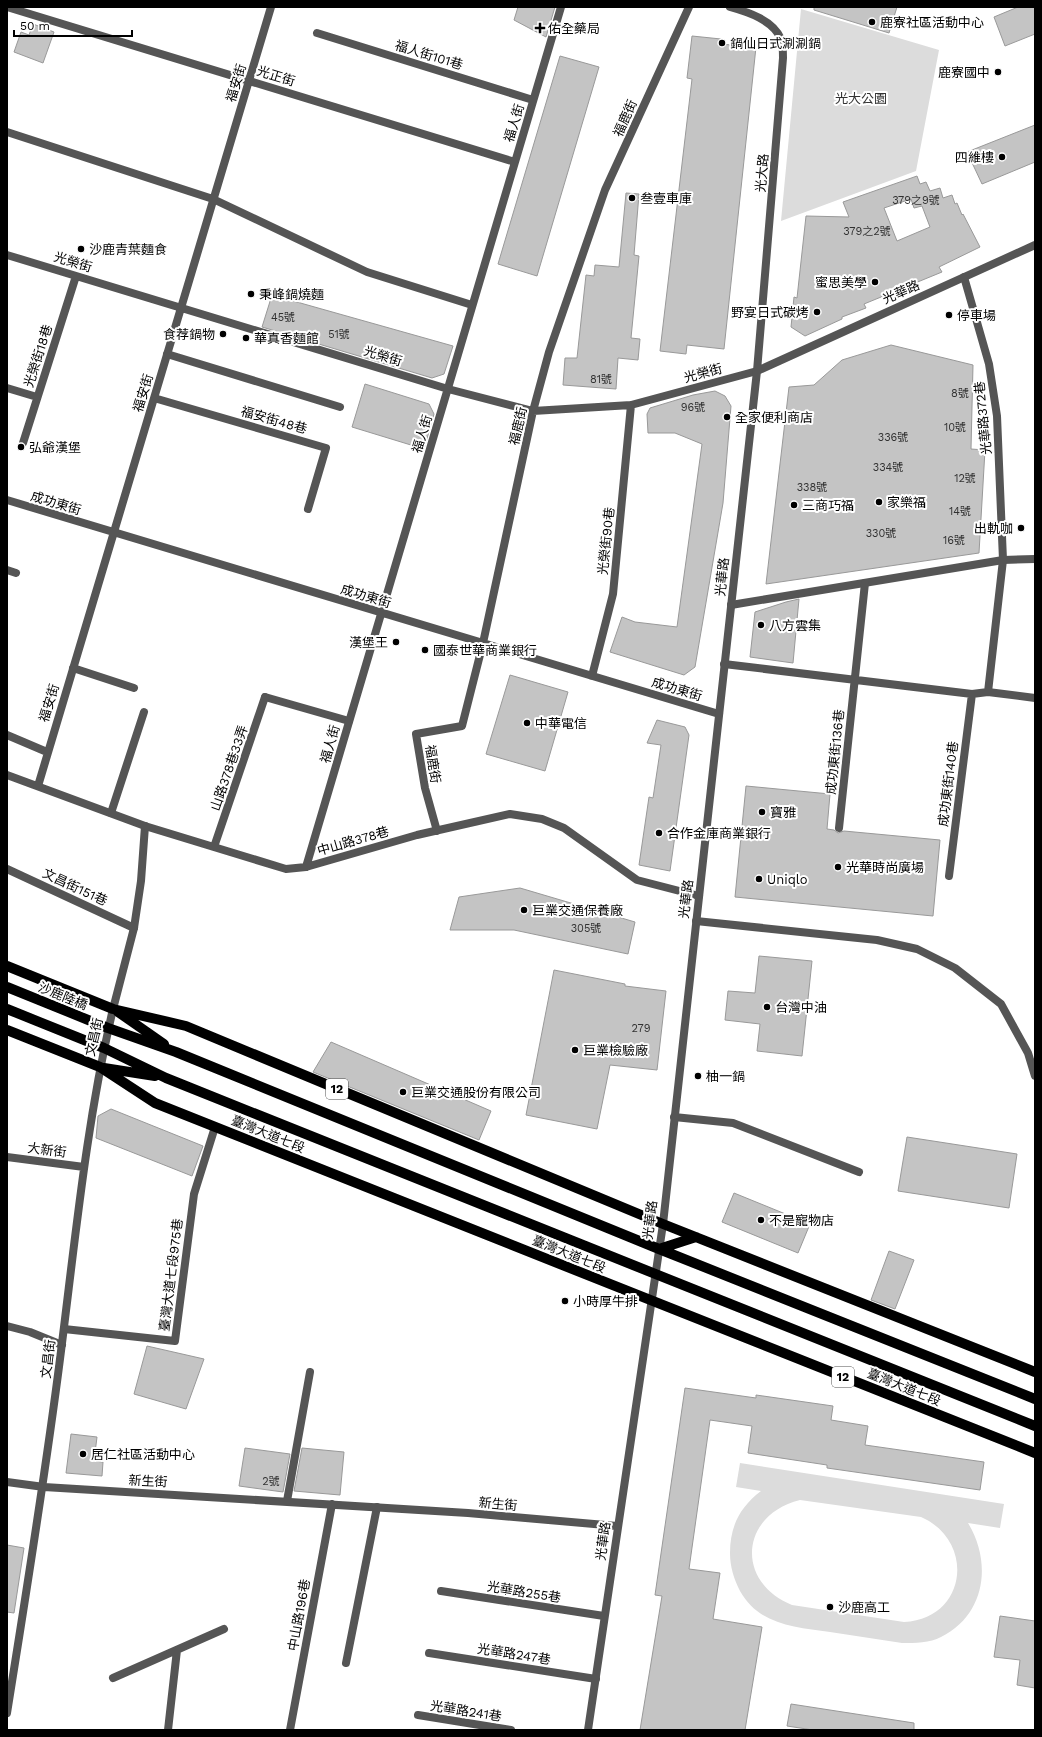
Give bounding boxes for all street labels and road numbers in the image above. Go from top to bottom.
street label: 福人街101巷 [393,38,465,72]
street label: 福安街 [223,62,249,104]
street label: 光正街 [255,63,297,89]
street label: 福鹿街 [610,97,640,139]
street label: 福人街 [501,102,527,144]
street label: 光大路 [753,153,771,193]
street label: 光榮街 [52,249,94,275]
street label: 光華路 [880,277,922,307]
street label: 光榮街18巷 [21,323,55,389]
street label: 光榮街 [362,343,404,369]
street label: 光榮街 [682,361,724,385]
street label: 福安街 [130,372,156,414]
street label: 光華路372巷 [972,380,994,456]
street label: 福安街48巷 [239,403,309,437]
street label: 福鹿街 [506,405,530,447]
street label: 福人街 [409,413,435,455]
street label: 成功東街 [29,488,83,518]
street label: 光榮街90巷 [595,506,617,576]
street label: 光華路 [713,557,731,597]
street label: 成功東街 [339,581,393,611]
street label: 成功東街 [650,674,704,704]
street label: 福安街 [36,682,62,724]
street label: 成功東街136巷 [823,709,847,795]
street label: 山路378巷33弄 [207,723,251,813]
street label: 福人街 [317,723,343,765]
street label: 成功東街140巷 [935,740,961,828]
street label: 福鹿街 [423,744,443,784]
street label: 中山路378巷 [315,824,391,858]
street label: 文昌街151巷 [40,865,110,909]
street label: 光華路 [676,879,696,919]
street label: 沙鹿陸橋 [36,979,90,1013]
street label: 文昌街 [82,1016,106,1058]
road number: 12 [326,1079,348,1099]
street label: 臺灣大道七段 [229,1112,307,1156]
street label: 大新街 [27,1140,67,1160]
street label: 光華路 [640,1200,660,1240]
street label: 臺灣大道七段975巷 [157,1218,185,1332]
street label: 臺灣大道七段 [530,1232,608,1276]
street label: 文昌街 [38,1339,58,1379]
street label: 臺灣大道七段 [865,1365,943,1409]
road number: 12 [832,1367,854,1387]
street label: 新生街 [128,1472,168,1490]
street label: 新生街 [478,1495,518,1513]
street label: 光華路 [593,1521,613,1561]
street label: 中山路196巷 [285,1578,313,1652]
street label: 光華路255巷 [486,1579,562,1605]
street label: 光華路247巷 [476,1641,552,1667]
street label: 光華路241巷 [429,1698,503,1724]

